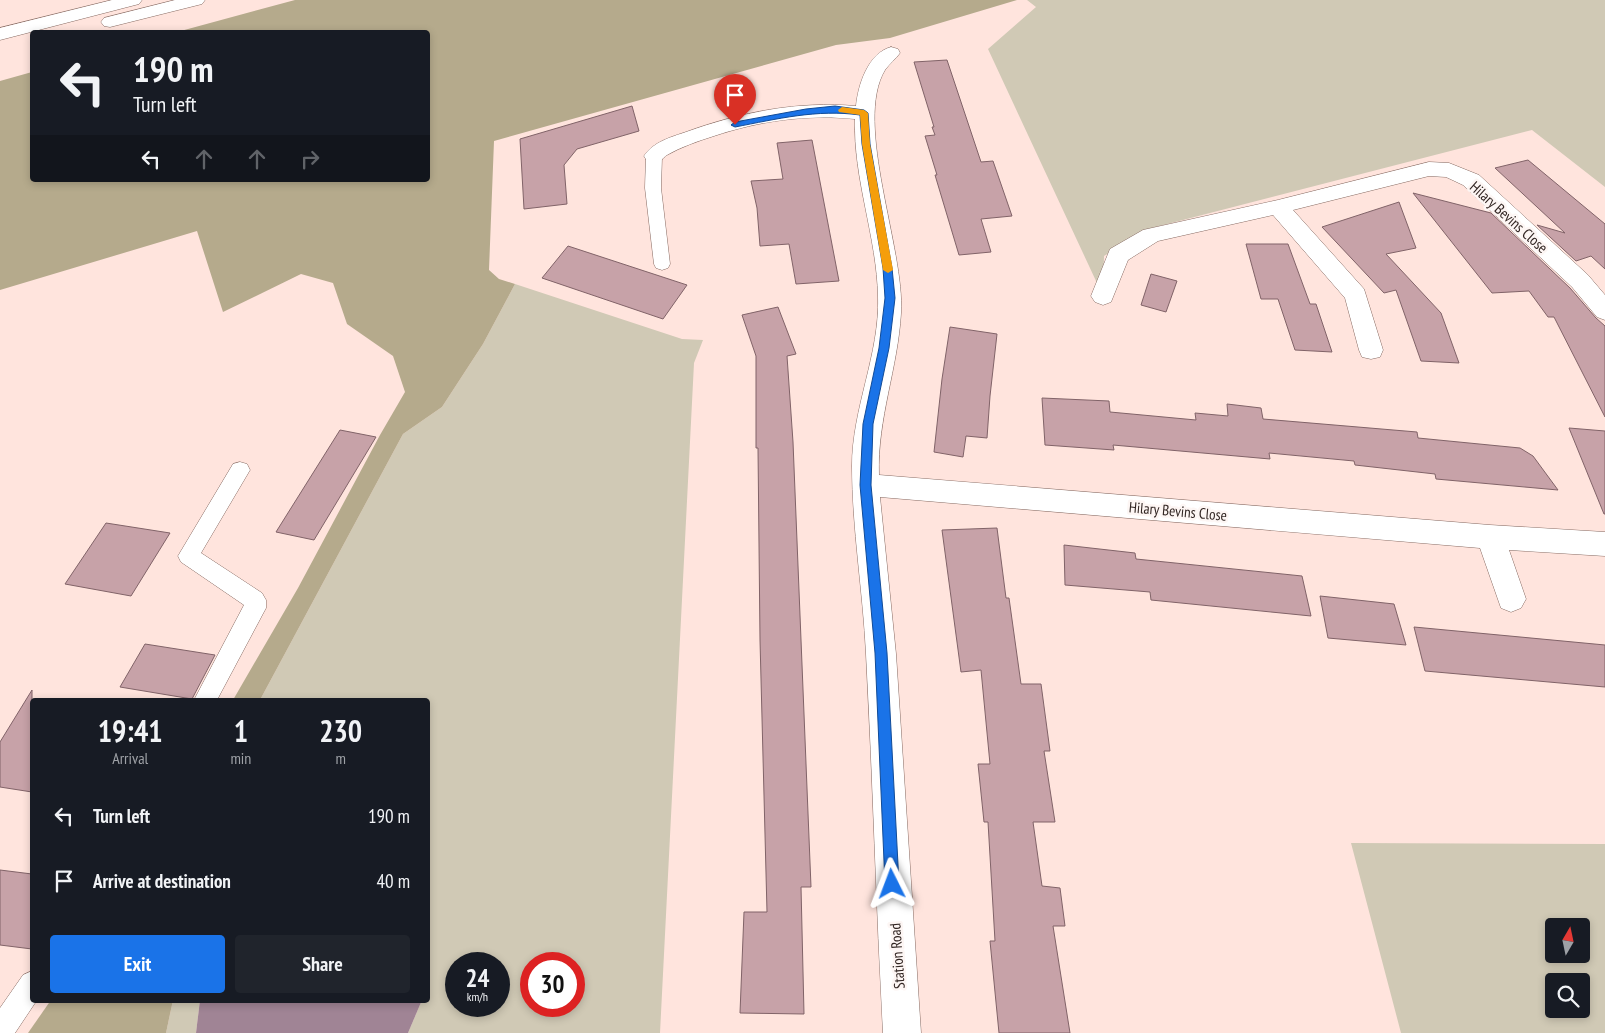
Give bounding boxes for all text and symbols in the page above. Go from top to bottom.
text: 190 m [133,46,214,92]
icon: left [50,50,115,115]
pin [714,74,756,125]
icon: arrive [721,81,749,109]
text: Turn left [133,90,197,118]
icon: left [137,145,165,173]
icon: ahead [190,145,218,173]
icon: ahead [243,145,271,173]
icon: right [296,145,324,173]
street label: Hilary Bevins Close [1466,177,1552,257]
street label: Hilary Bevins Close [1128,497,1228,525]
text: 19:41 [98,711,163,750]
text: 1 [234,711,248,750]
text: 230 [319,711,362,750]
text: Arrival [112,748,148,768]
text: min [230,748,251,768]
text: m [335,748,346,768]
icon: left [50,802,78,830]
text: Turn left [93,804,150,828]
text: 190 m [368,804,410,828]
position arrow [865,857,917,909]
icon: arrive [50,867,78,895]
text: Arrive at destination [93,869,231,893]
text: 40 m [377,869,410,893]
north arrow [1545,918,1590,962]
map controls [1545,918,1590,1018]
street label: Station Road [885,923,909,989]
button: Exit [50,935,225,993]
button: Share [235,935,410,993]
speed limit sign: 30 [520,952,585,1017]
text: 24 [466,962,489,994]
button: search [1545,973,1590,1018]
text: km/h [467,989,488,1004]

